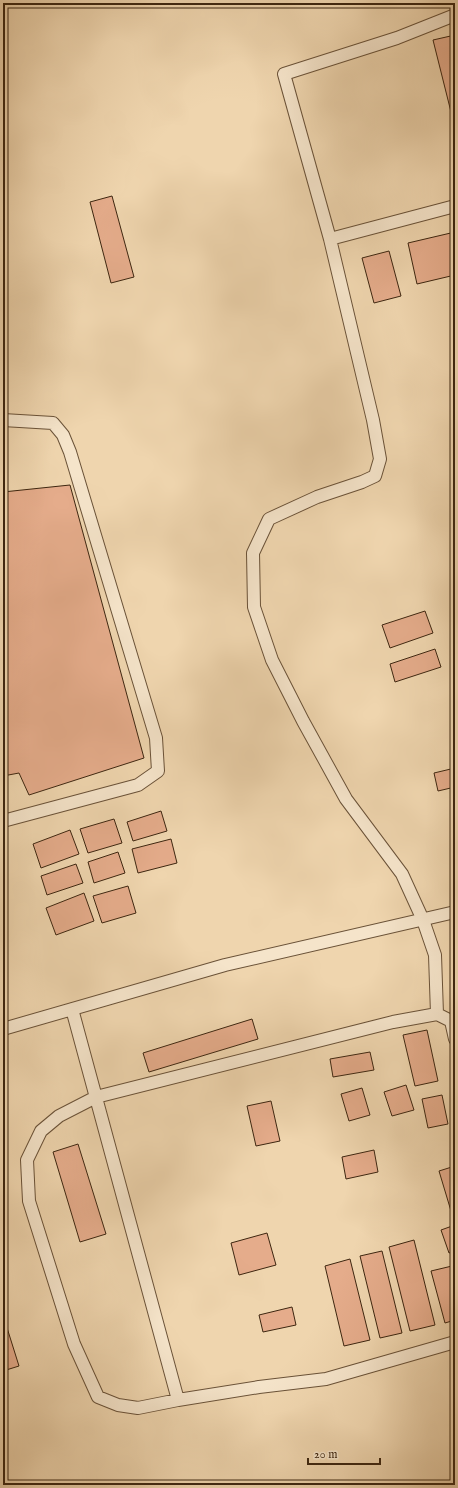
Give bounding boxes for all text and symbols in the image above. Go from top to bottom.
scale bar [308,1440,380,1466]
text: 20 m [314,1447,337,1462]

